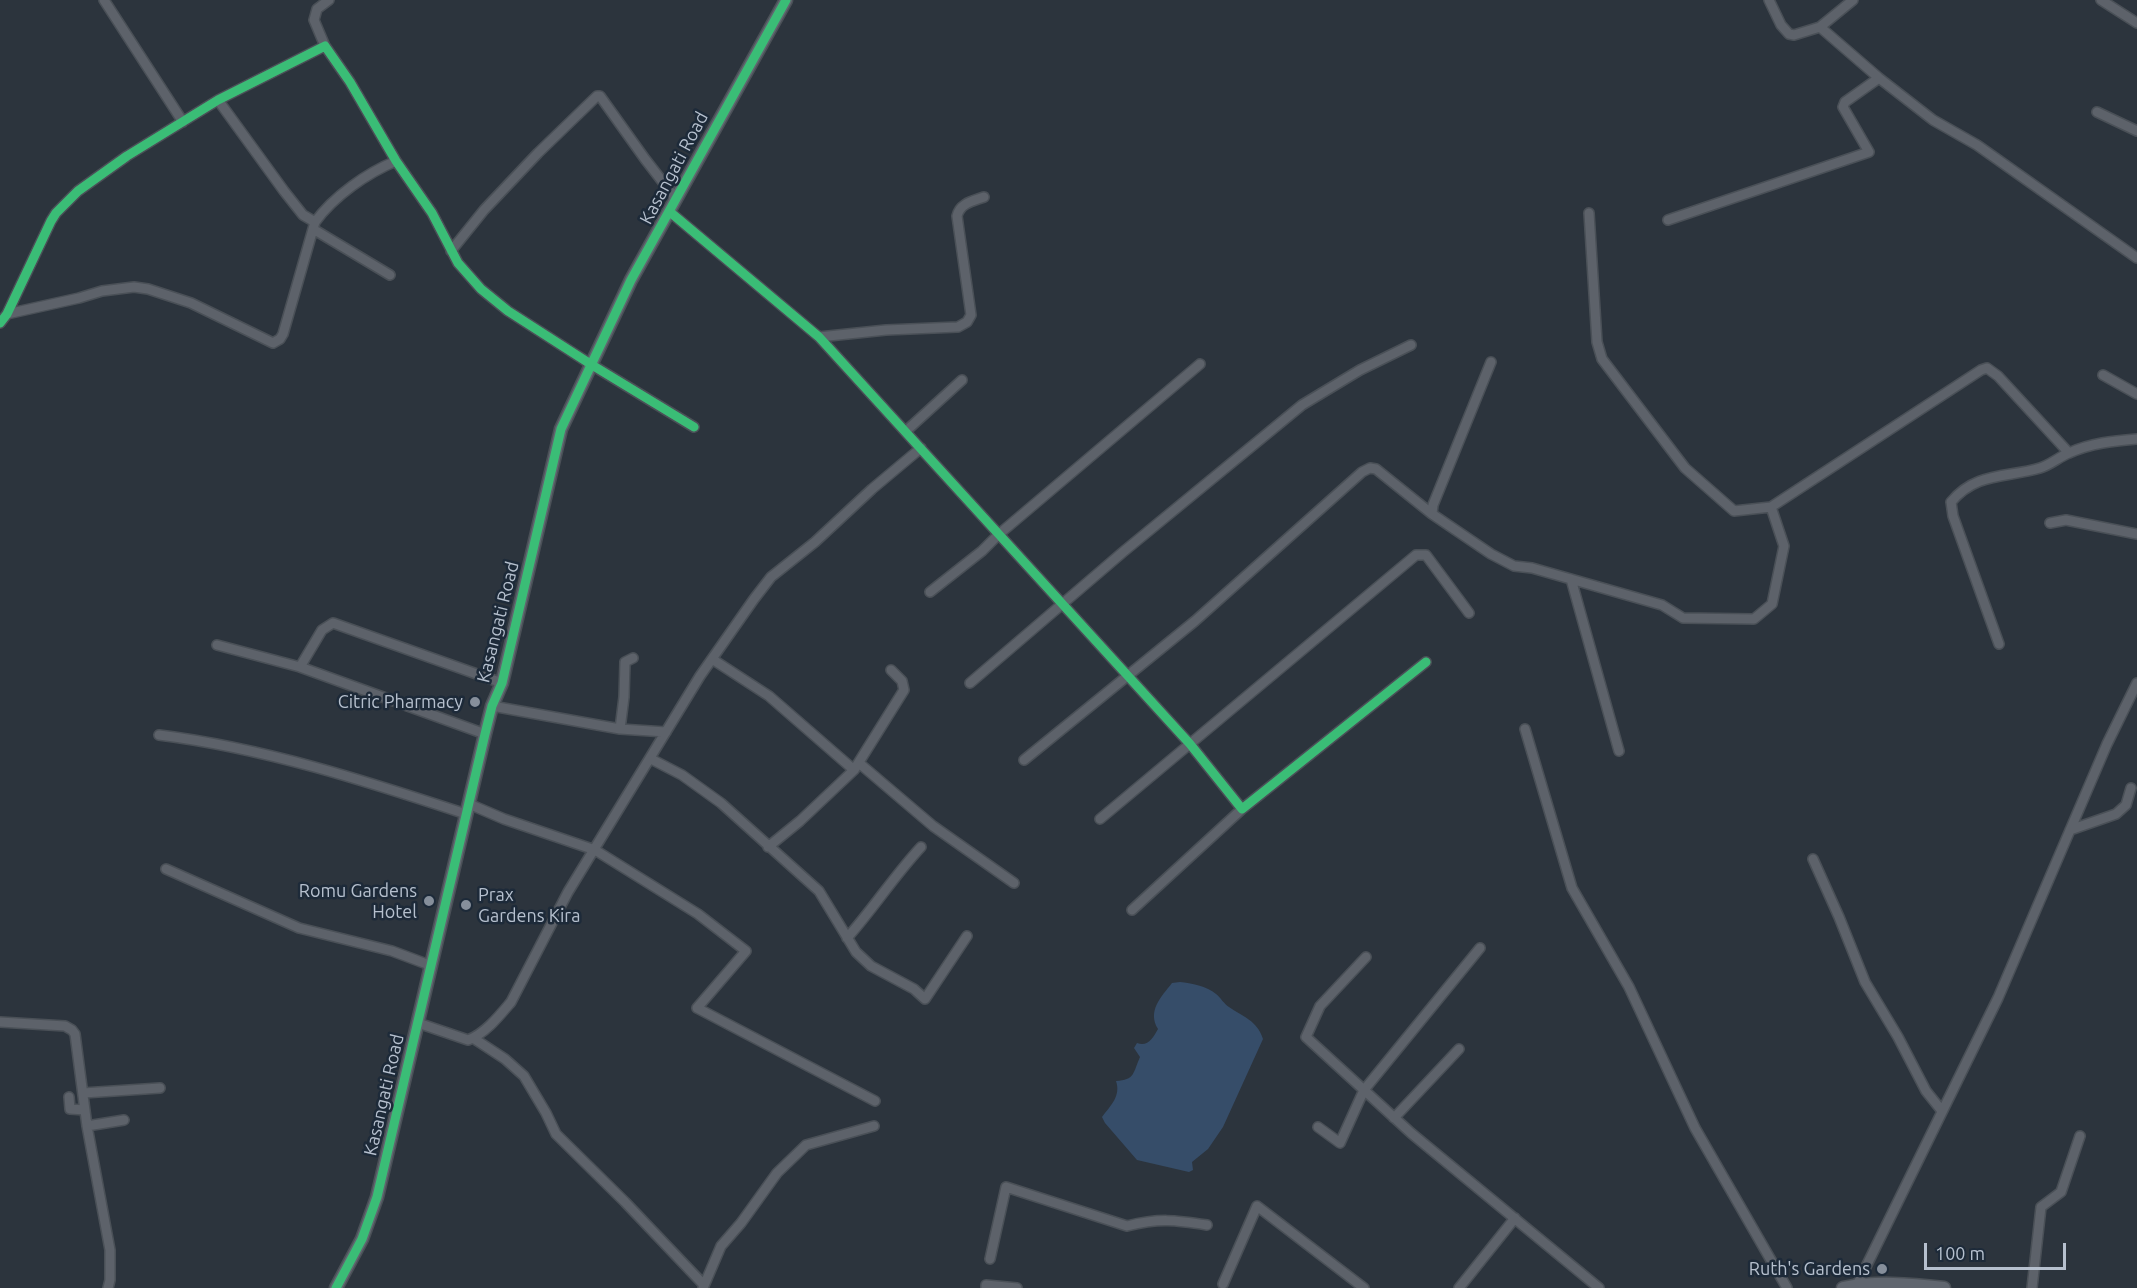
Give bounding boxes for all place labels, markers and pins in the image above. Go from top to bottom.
place label: Citric Pharmacy [338,691,463,713]
marker: Citric Pharmacy [468,695,482,709]
place label: Romu Gardens Hotel [299,880,417,922]
place label: Prax Gardens Kira [478,884,580,926]
marker: Romu Gardens Hotel [422,894,436,908]
marker: Prax Gardens Kira [459,898,473,912]
place label: Ruth's Gardens [1749,1258,1870,1280]
marker: Ruth's Gardens [1875,1262,1889,1276]

